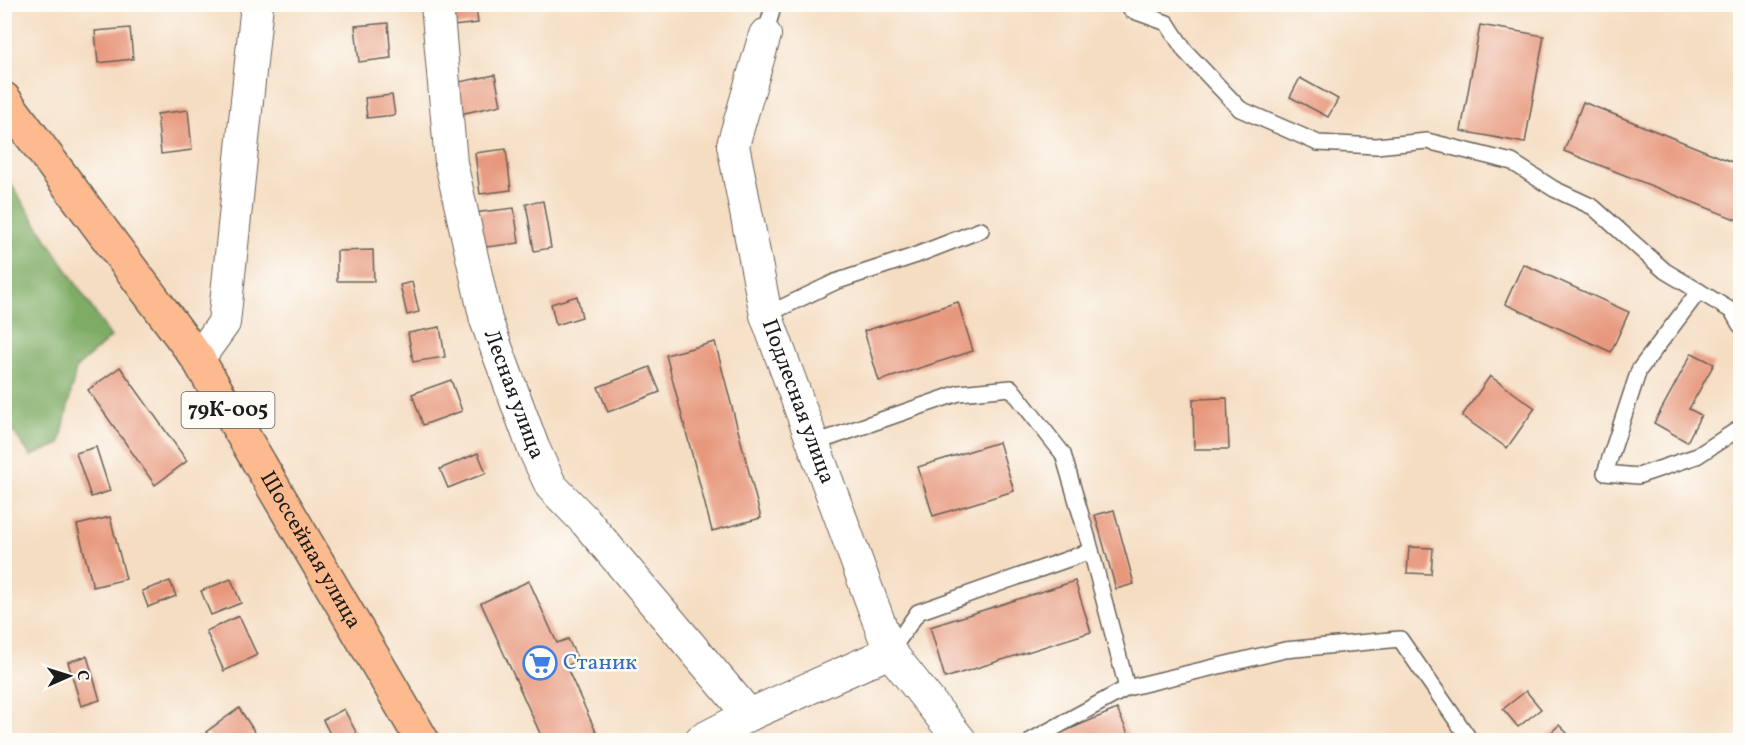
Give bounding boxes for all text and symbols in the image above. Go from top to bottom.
street label: Подлесная улица [753,315,842,488]
street label: Лесная улица [475,325,552,465]
road number: 79К-005 [182,392,274,428]
street label: Шоссейная улица [252,465,369,635]
supermarket icon: Станик [522,645,558,681]
north arrow [39,646,99,706]
place label: Станик [563,648,637,679]
text: С [71,670,93,681]

